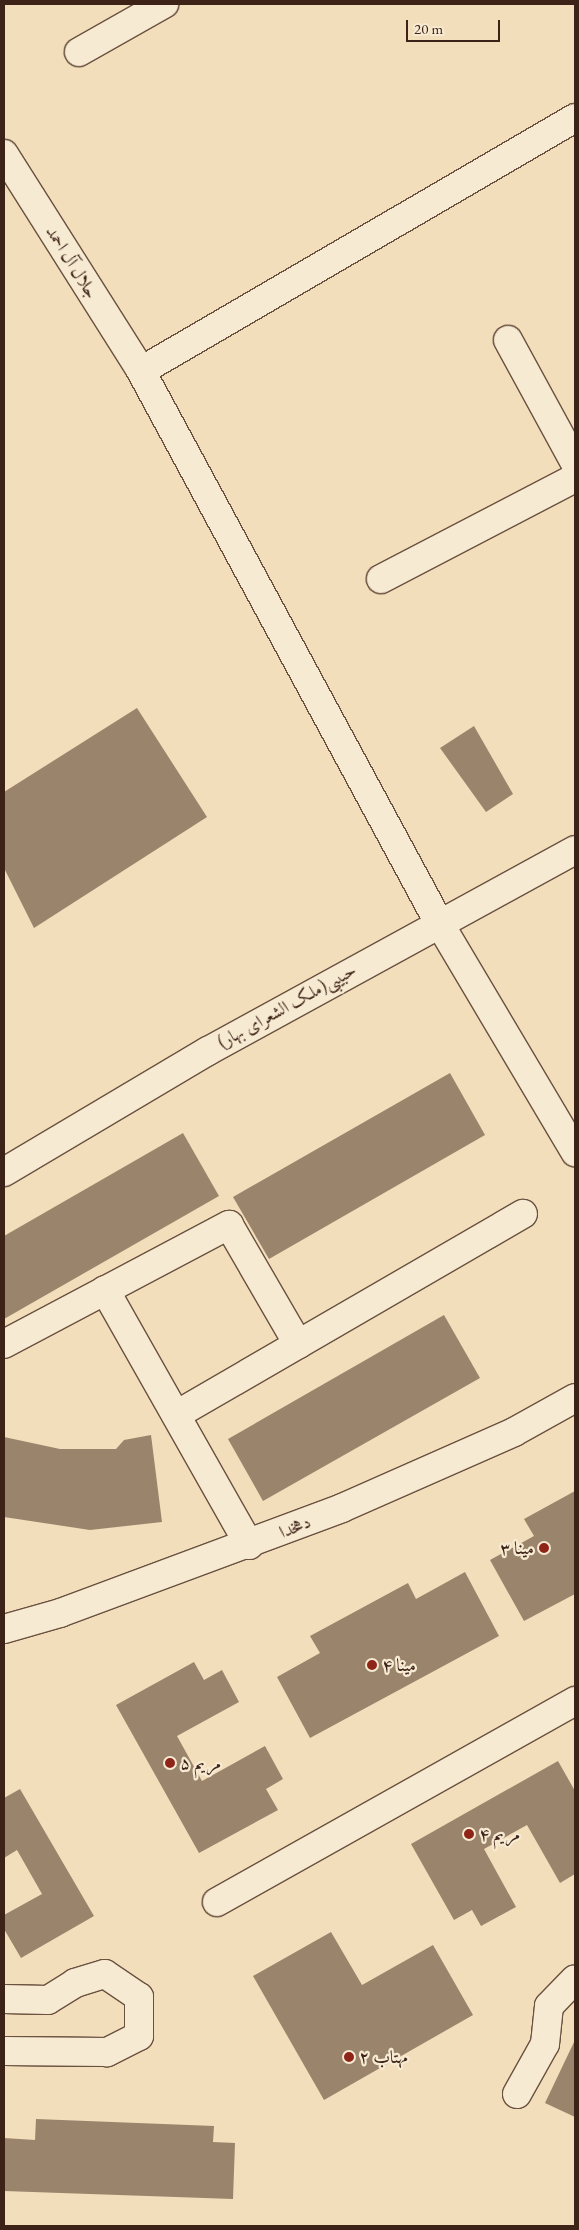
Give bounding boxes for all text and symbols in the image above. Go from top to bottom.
scale bar [409,10,503,42]
text: 20 m [414,19,443,38]
street label: جلال آل احمد [41,222,103,302]
street label: حبیبی(ملک الشعرای بهار) [214,959,360,1053]
street label: دهخدا [276,1511,314,1543]
place label: مینا ۳ [500,1537,534,1559]
marker: مینا ۳ [538,1542,550,1554]
place label: مینا ۴ [382,1654,416,1676]
marker: مینا ۴ [366,1659,378,1671]
place label: مریم ۵ [180,1752,221,1774]
marker: مریم ۵ [164,1757,176,1769]
place label: مریم ۴ [479,1823,520,1845]
marker: مریم ۴ [463,1828,475,1840]
place label: مهتاب ۲ [359,2046,408,2068]
marker: مهتاب ۲ [343,2051,355,2063]

